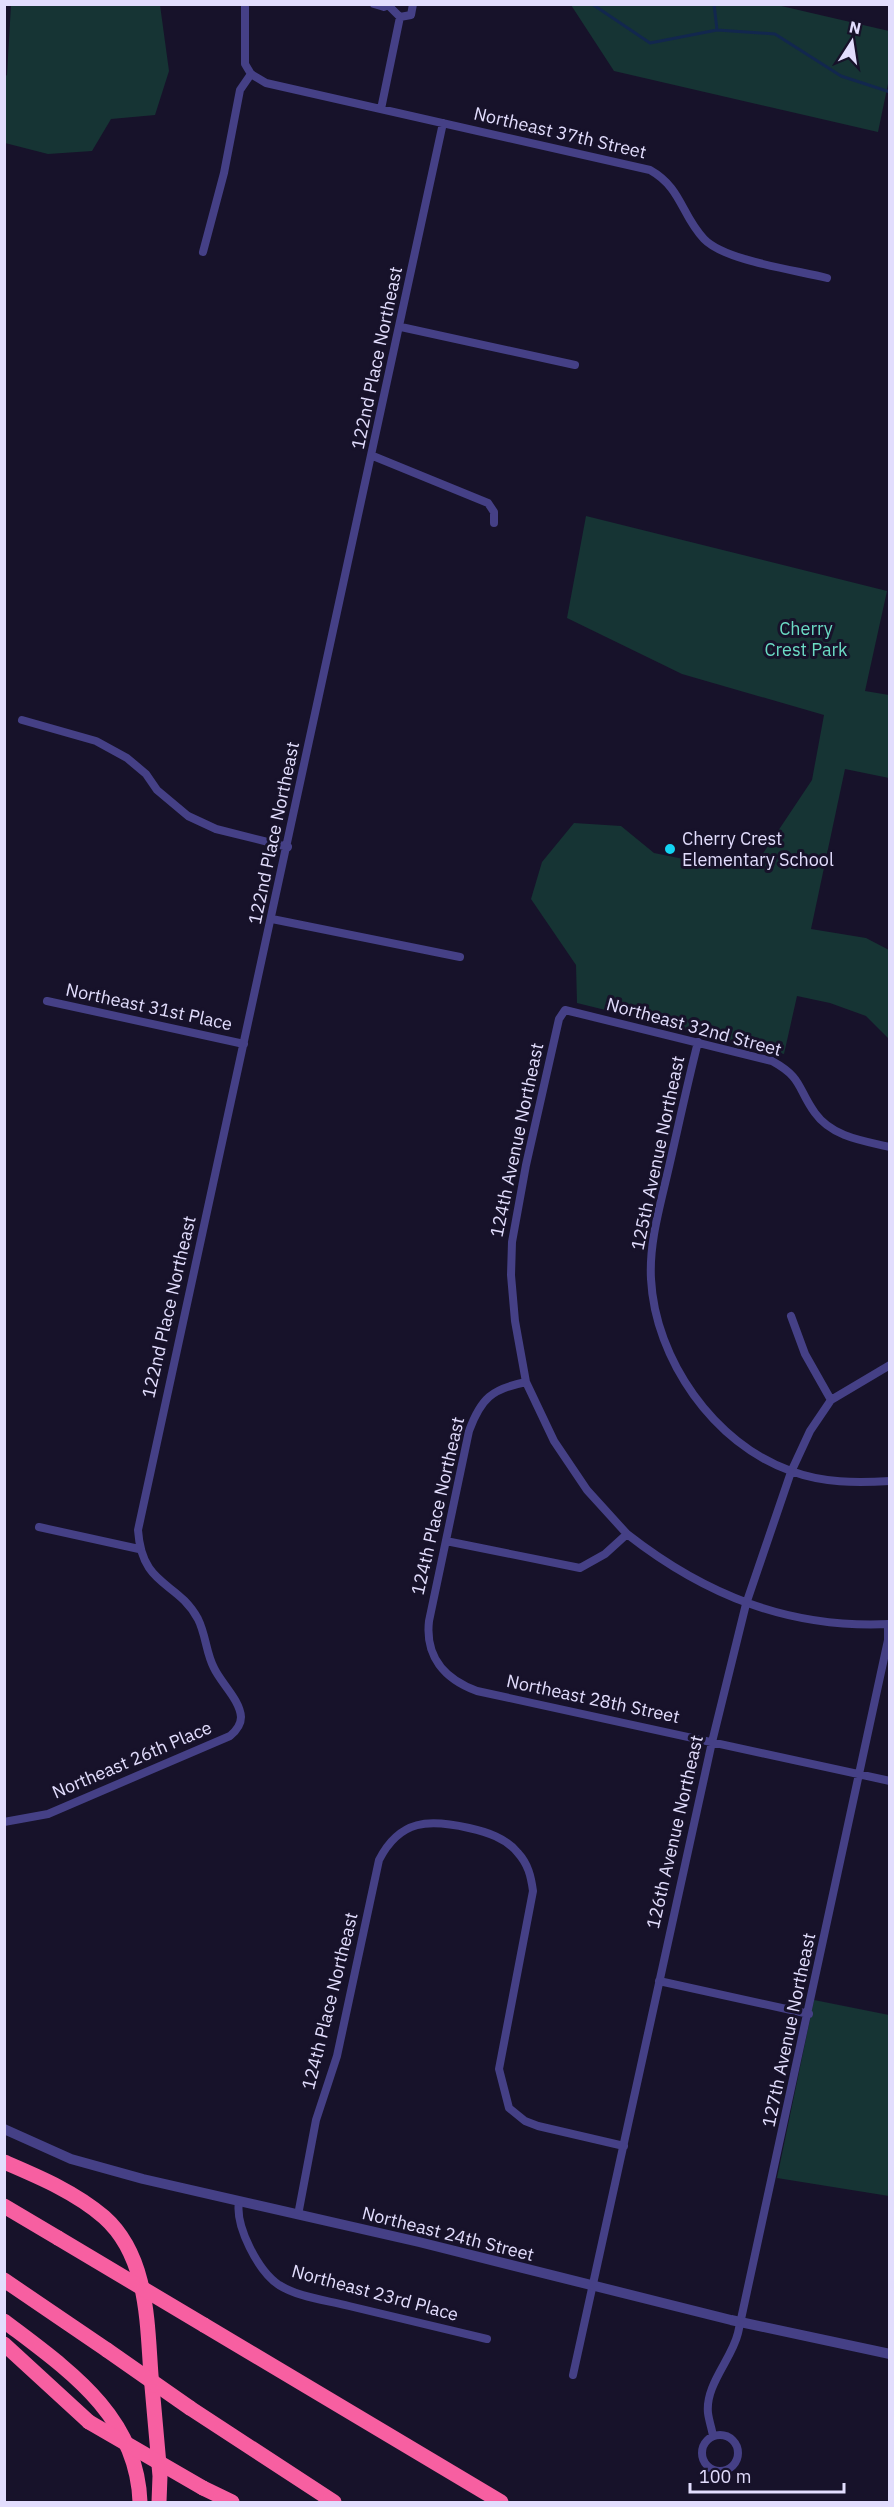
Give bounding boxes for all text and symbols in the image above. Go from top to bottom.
north arrow [822,12,882,72]
text: N [847,16,863,38]
street label: Northeast 37th Street [472,101,649,164]
street label: 122nd Place Northeast [346,264,407,451]
park label: Cherry Crest Park [764,617,848,661]
street label: 122nd Place Northeast [243,739,304,926]
place label: Cherry Crest Elementary School [682,827,834,871]
marker: Cherry Crest Elementary School [663,842,677,856]
street label: Northeast 31st Place [64,978,235,1035]
street label: Northeast 32nd Street [604,992,784,1061]
street label: 124th Avenue Northeast [485,1041,548,1239]
street label: 125th Avenue Northeast [626,1054,689,1252]
street label: 122nd Place Northeast [136,1214,201,1400]
street label: 124th Place Northeast [406,1415,469,1597]
street label: Northeast 28th Street [504,1669,682,1728]
street label: Northeast 26th Place [48,1715,215,1804]
street label: 126th Avenue Northeast [641,1733,708,1931]
street label: 124th Place Northeast [296,1910,363,2092]
street label: 127th Avenue Northeast [757,1931,820,2129]
street label: Northeast 24th Street [360,2201,537,2266]
street label: Northeast 23rd Place [289,2259,461,2326]
scale bar [690,2456,844,2494]
text: 100 m [699,2465,751,2488]

